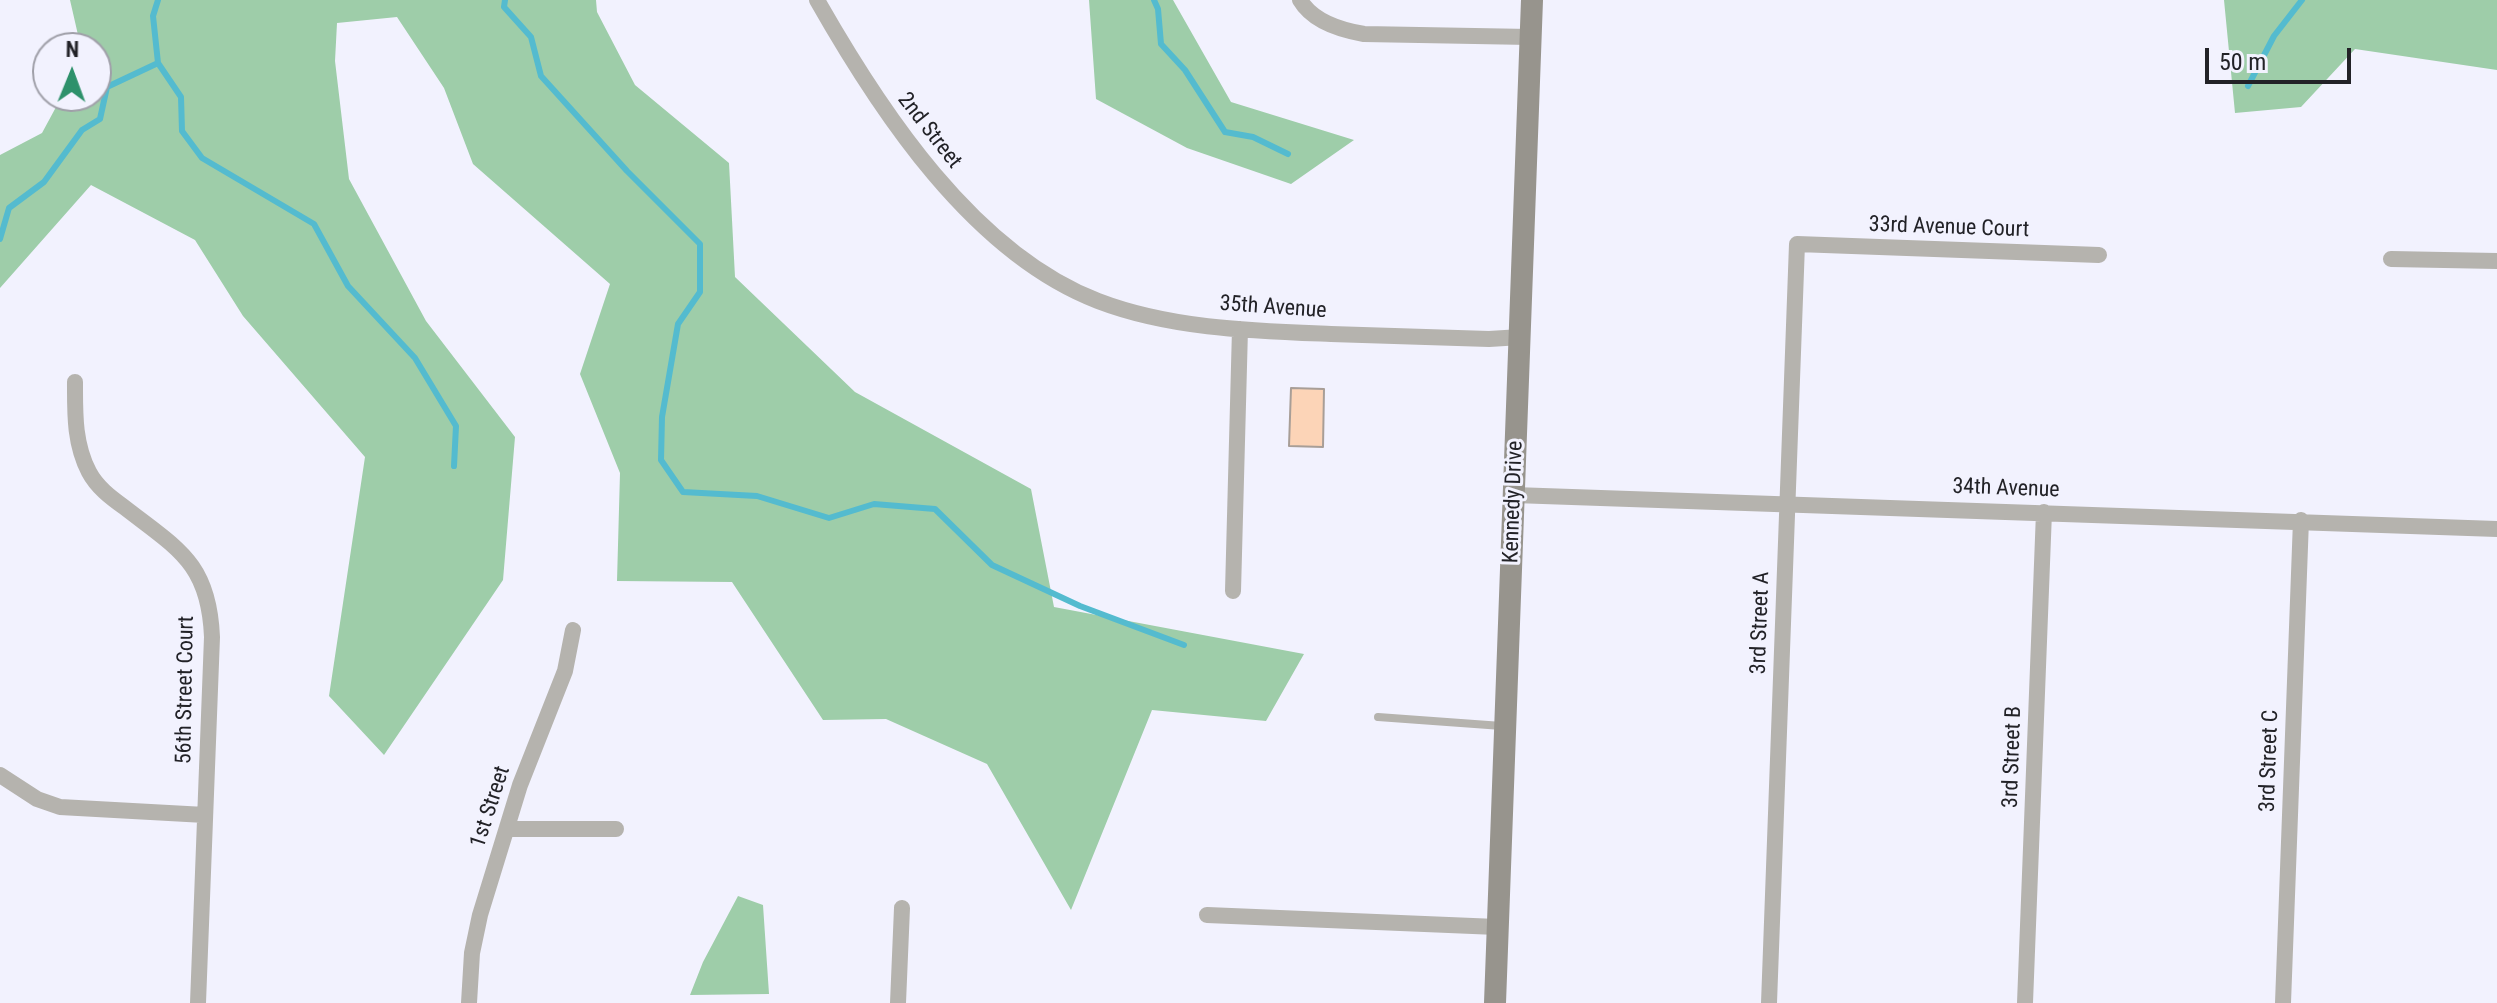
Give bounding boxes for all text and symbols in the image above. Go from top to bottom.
north arrow [32,32,112,112]
scale bar [2209,32,2355,82]
text: N [65,37,79,62]
text: 50 m [2219,48,2266,76]
street label: 2nd Street [891,88,967,174]
street label: 33rd Avenue Court [1868,212,2030,244]
street label: 35th Avenue [1219,291,1327,325]
street label: Kennedy Drive [1499,440,1529,564]
street label: 34th Avenue [1952,474,2060,504]
street label: 3rd Street A [1746,571,1776,675]
street label: 56th Street Court [172,616,200,764]
street label: 3rd Street B [1998,706,2028,808]
street label: 3rd Street C [2255,709,2285,813]
street label: 1st Street [465,763,517,851]

